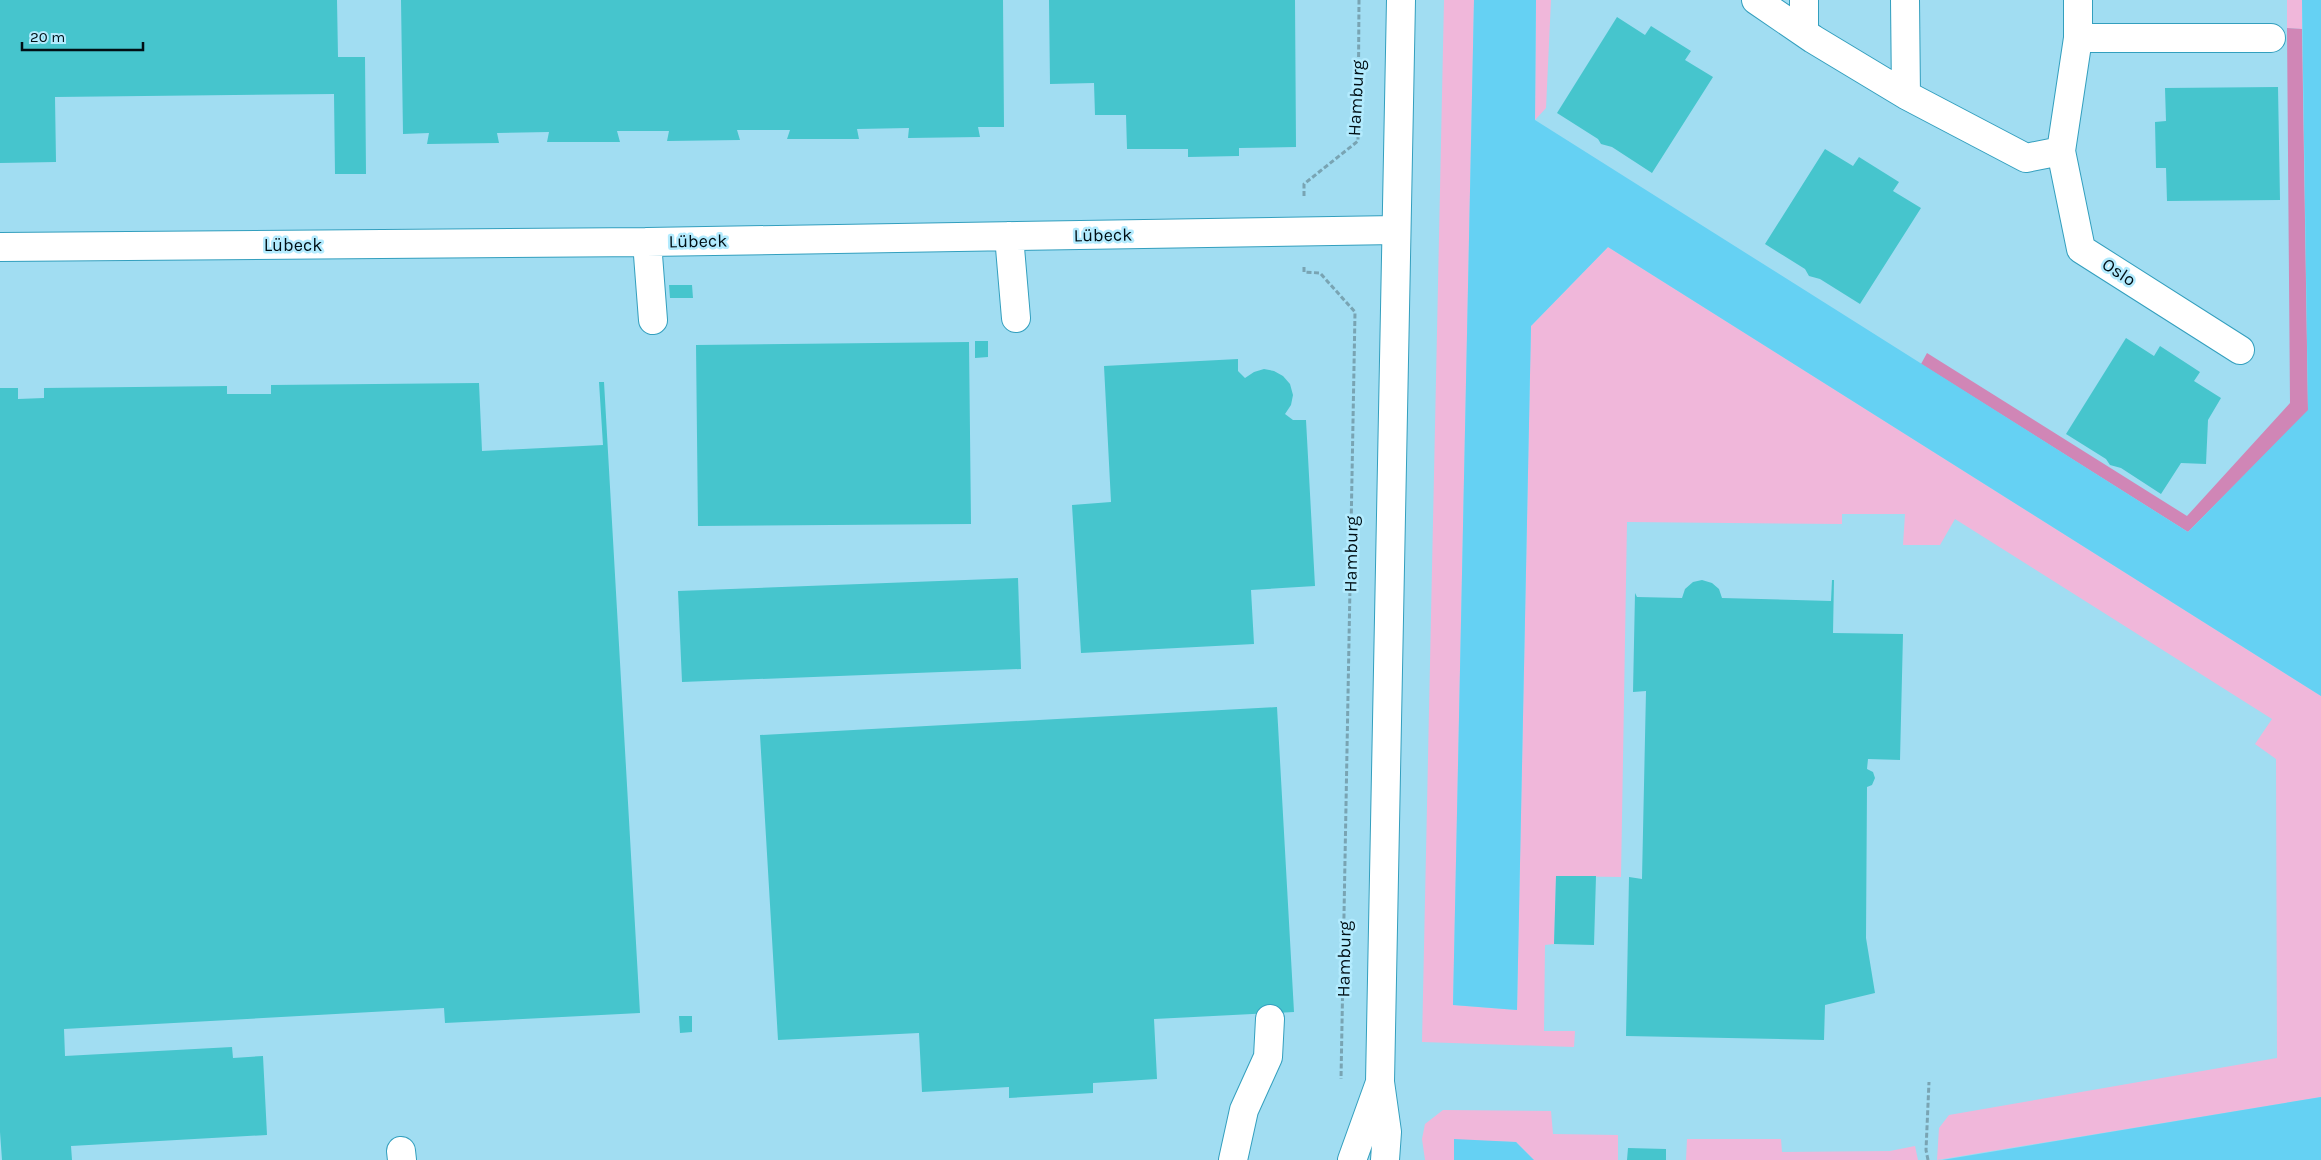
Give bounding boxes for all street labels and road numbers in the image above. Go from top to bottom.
street label: Hamburg [1343,59,1369,137]
street label: Lübeck [1073,223,1133,247]
street label: Lübeck [668,229,728,253]
street label: Lübeck [264,234,322,256]
street label: Oslo [2098,253,2140,291]
street label: Hamburg [1339,515,1363,593]
street label: Hamburg [1332,920,1356,998]

